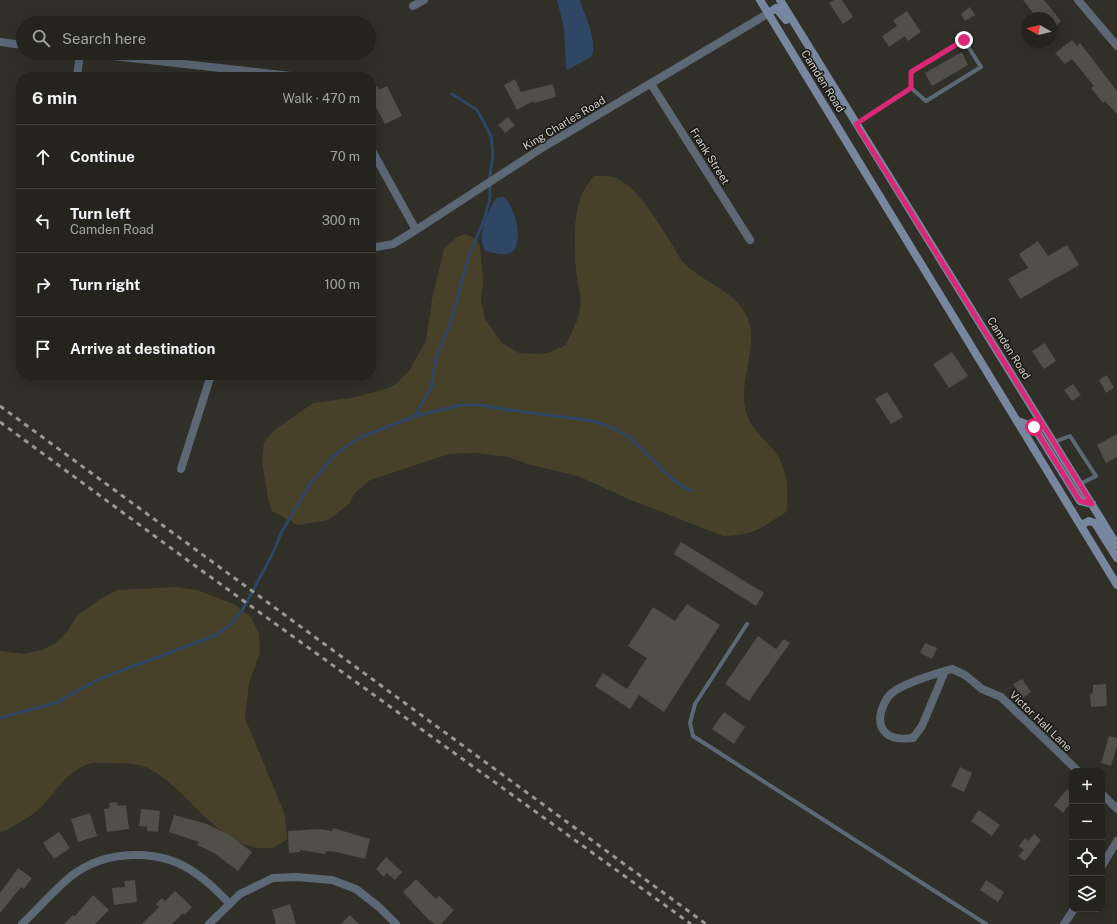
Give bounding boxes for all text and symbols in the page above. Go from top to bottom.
north arrow [1021,12,1057,48]
search box [16,16,376,60]
icon: search [30,27,52,49]
text: Search here [62,30,146,47]
route end [955,31,973,49]
street label: Camden Road [799,48,847,114]
text: 6 min [32,88,77,108]
text: Walk · 470 m [283,91,360,106]
street label: King Charles Road [521,94,607,152]
street label: Frank Street [688,126,732,186]
icon: ahead [32,146,54,168]
text: Continue [70,148,135,165]
text: 70 m [330,149,360,164]
text: Turn left [70,205,131,222]
icon: left [32,210,54,232]
text: 300 m [322,213,360,228]
text: Camden Road [70,222,154,237]
icon: right [32,274,54,296]
text: Turn right [70,276,140,293]
text: 100 m [324,277,360,292]
street label: Camden Road [985,315,1033,381]
icon: arrive [32,338,54,360]
text: Arrive at destination [70,340,215,357]
route start [1025,418,1043,436]
street label: Victor Hall Lane [1007,688,1075,754]
map controls [1069,768,1105,912]
button: + [1069,768,1105,804]
button: − [1069,804,1105,840]
button: locate [1069,840,1105,876]
button: layers [1069,876,1105,912]

